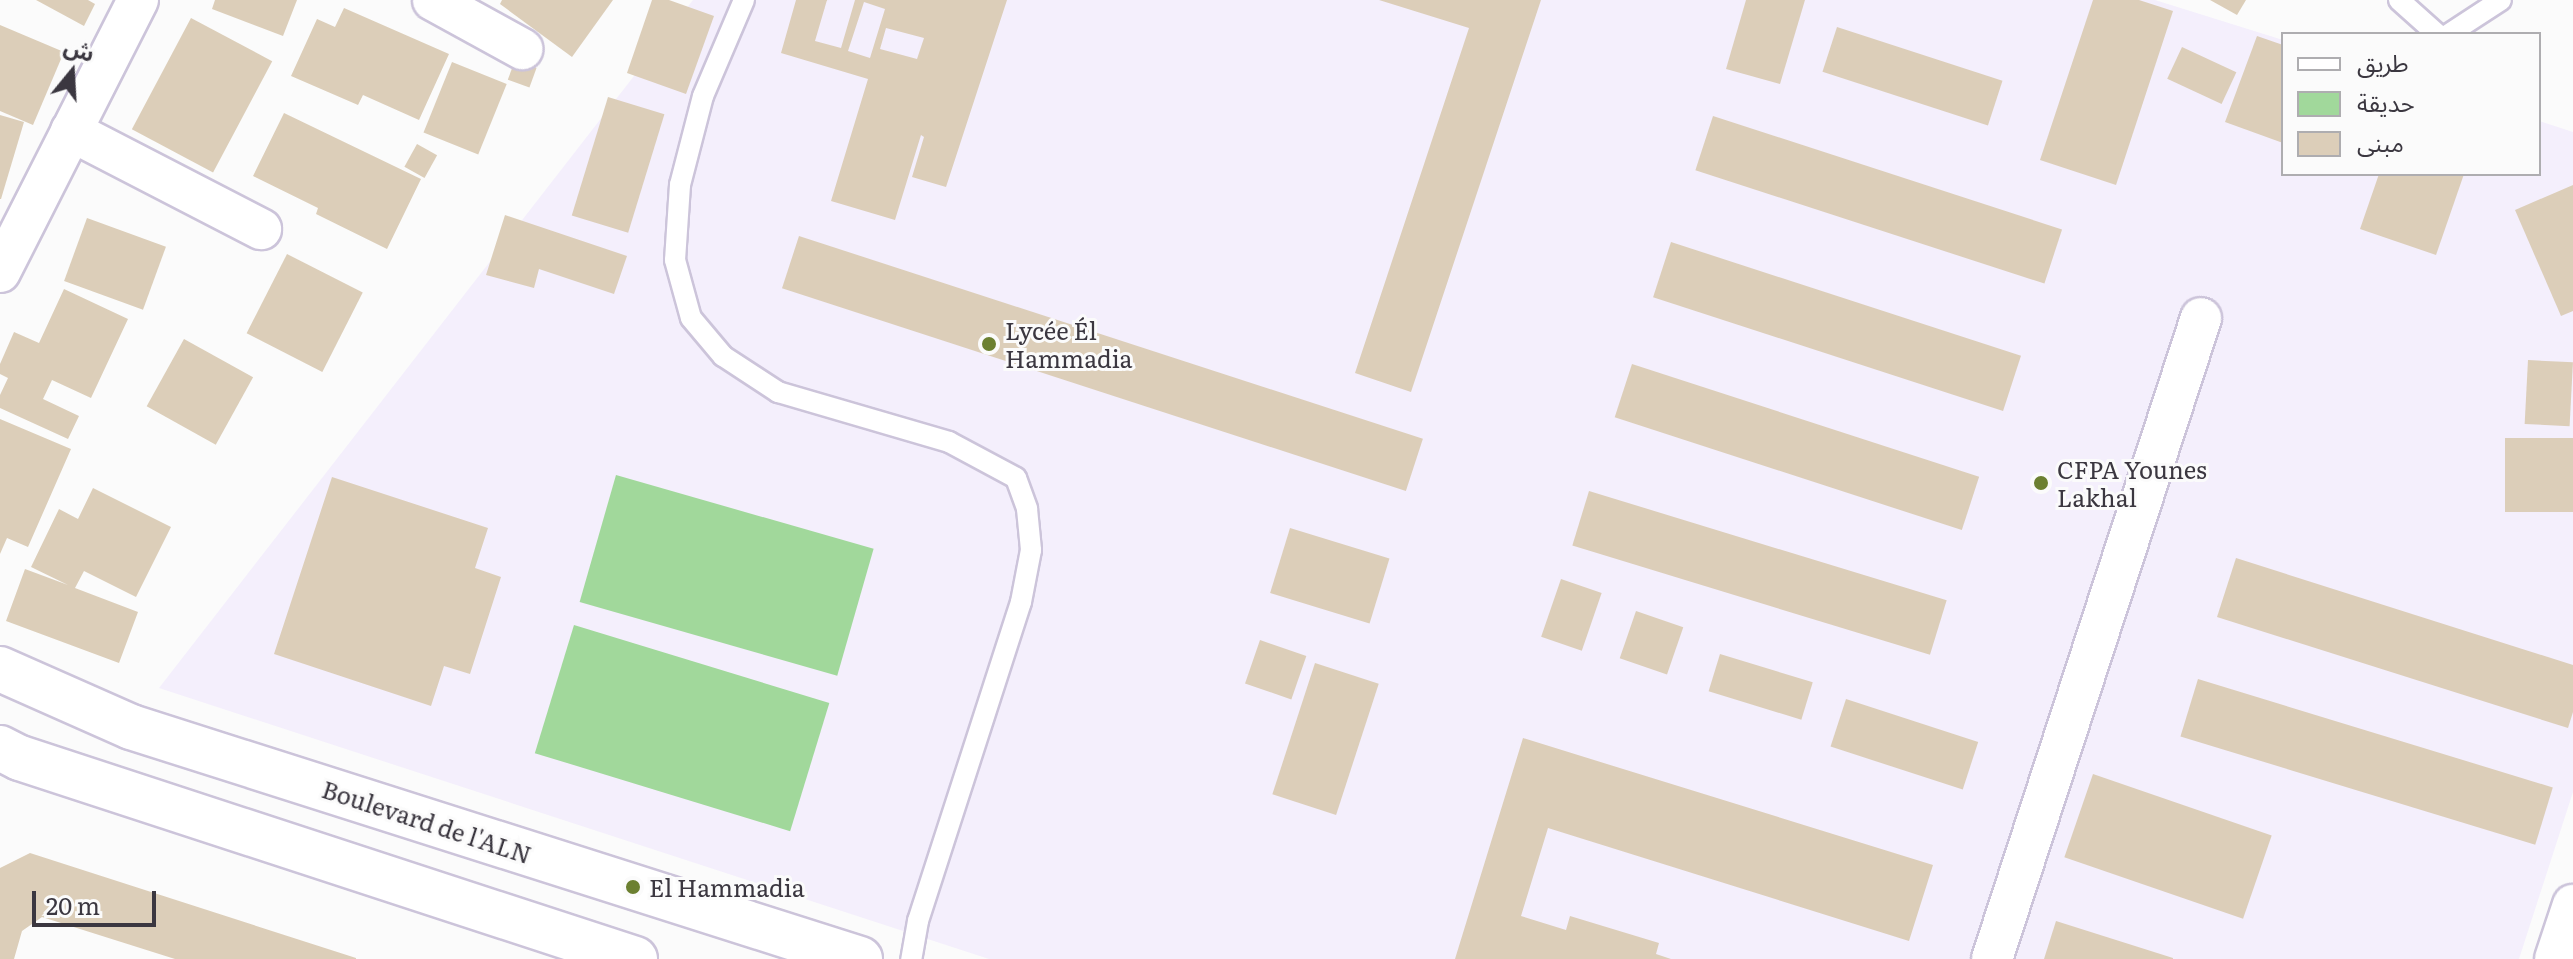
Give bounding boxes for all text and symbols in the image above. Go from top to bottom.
text: ش [60,28,99,69]
north arrow [32,32,112,112]
legend [2281,32,2541,176]
text: طريق [2357,44,2409,79]
text: حديقة [2357,84,2415,119]
text: مبنى [2357,124,2404,159]
place label: Lycée Él Hammadia [1005,316,1133,372]
marker: Lycée Él Hammadia [980,335,998,353]
place label: CFPA Younes Lakhal [2057,455,2207,511]
marker: CFPA Younes Lakhal [2032,474,2050,492]
street label: Boulevard de l'ALN [319,774,535,868]
place label: El Hammadia [649,873,805,901]
scale bar [36,875,160,925]
marker: El Hammadia [624,878,642,896]
text: 20 m [46,887,100,922]

